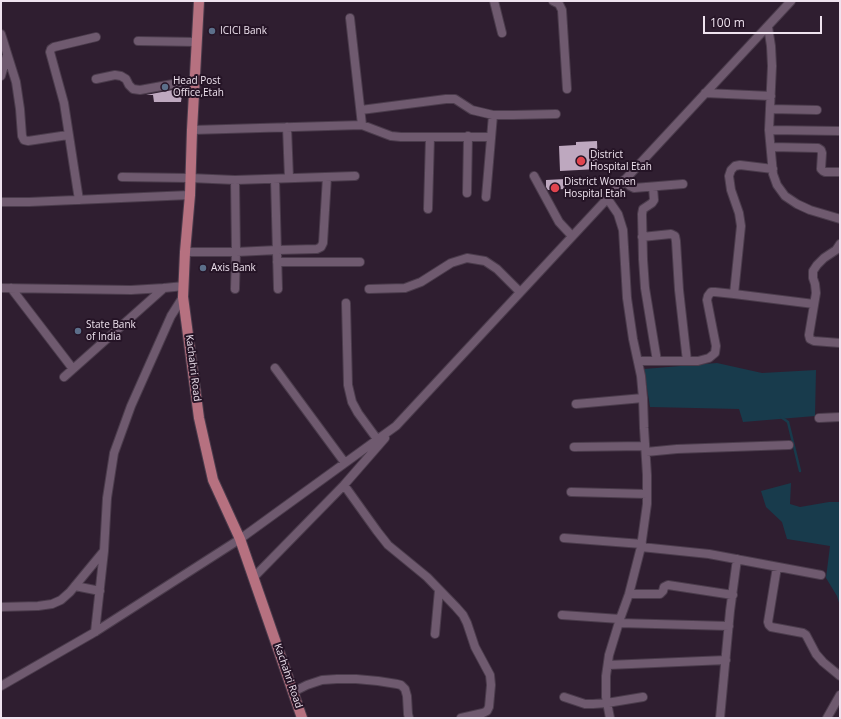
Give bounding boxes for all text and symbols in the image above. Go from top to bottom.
scale bar [705,8,824,34]
text: 100 m [710,14,745,31]
place label: ICICI Bank [220,25,267,37]
marker: ICICI Bank [207,26,217,36]
place label: Head Post Office,Etah [173,75,224,98]
marker: Head Post Office,Etah [160,82,170,92]
place label: District Hospital Etah [590,149,652,172]
marker: District Hospital Etah [575,155,587,167]
place label: District Women Hospital Etah [564,176,636,200]
marker: District Women Hospital Etah [549,182,561,194]
place label: Axis Bank [211,262,256,274]
marker: Axis Bank [198,263,208,273]
place label: State Bank of India [86,319,136,342]
marker: State Bank of India [73,326,83,336]
street label: Kachahri Road [183,334,203,402]
street label: Kachahri Road [271,642,305,710]

